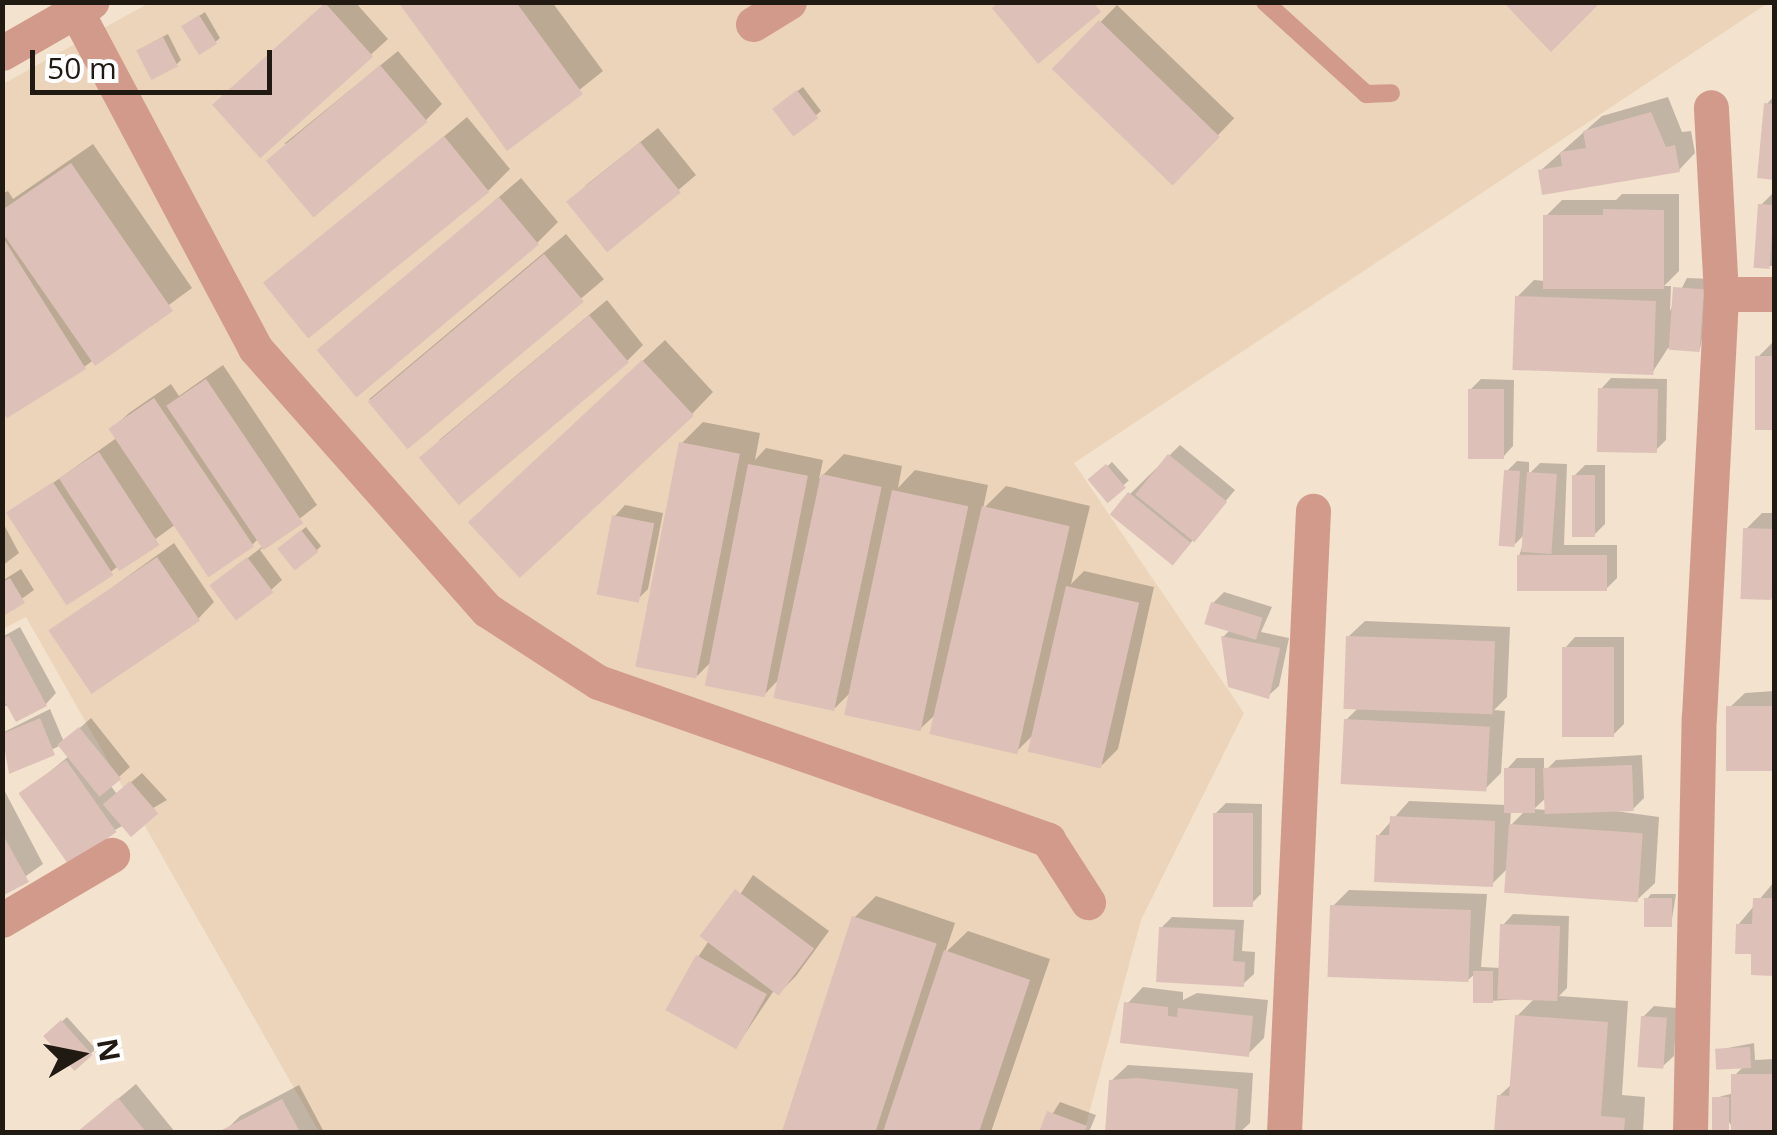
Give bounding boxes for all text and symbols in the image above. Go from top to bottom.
scale bar [35,30,278,92]
text: 50 m [47,47,117,88]
north arrow [30,1005,130,1105]
text: N [89,1035,130,1064]

